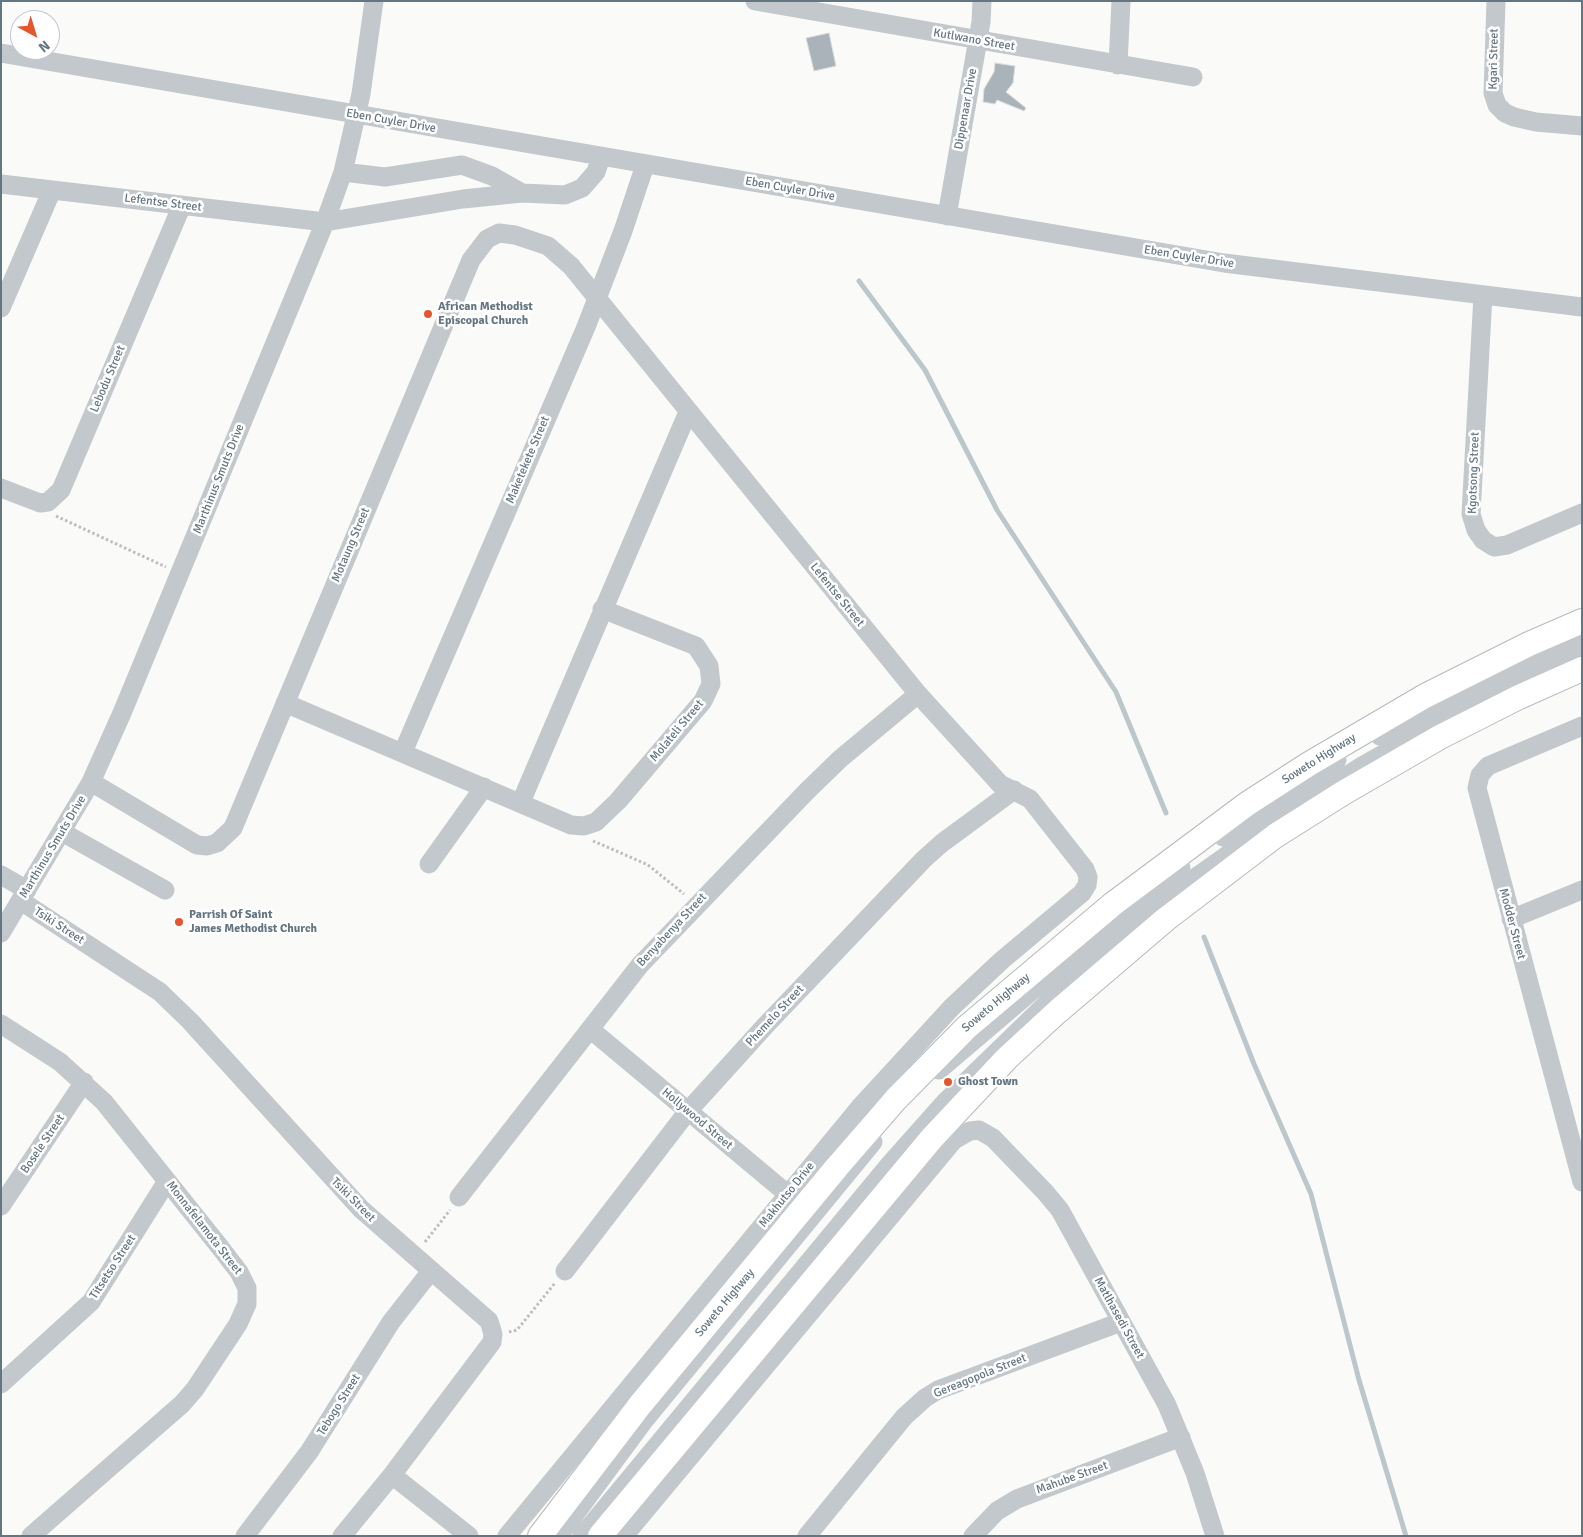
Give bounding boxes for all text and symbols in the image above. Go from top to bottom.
north arrow [10,10,60,60]
street label: Kutlwano Street [932,26,1016,54]
street label: Kgari Street [1486,28,1502,90]
text: N [35,37,53,56]
street label: Dippenaar Drive [952,67,980,151]
street label: Eben Cuyler Drive [345,106,437,136]
street label: Eben Cuyler Drive [744,174,836,204]
street label: Lefentse Street [124,191,202,215]
street label: Eben Cuyler Drive [1143,243,1235,271]
place label: African Methodist Episcopal Church [438,300,533,328]
marker: African Methodist Episcopal Church [422,308,434,320]
street label: Lebodu Street [87,343,129,415]
street label: Maketekete Street [503,414,553,506]
street label: Marthinus Smuts Drive [190,422,248,536]
street label: Kgotsong Street [1465,432,1483,514]
street label: Motaung Street [329,506,373,584]
street label: Lefentse Street [807,560,867,630]
street label: Molateli Street [647,697,707,765]
street label: Soweto Highway [1279,731,1359,787]
street label: Marthinus Smuts Drive [17,793,89,901]
street label: Modder Street [1496,887,1528,961]
street label: Benyabenya Street [634,890,710,970]
street label: Tsiki Street [31,905,87,947]
place label: Parrish Of Saint James Methodist Church [189,908,317,936]
marker: Parrish Of Saint James Methodist Church [173,916,185,928]
street label: Soweto Highway [959,970,1033,1036]
street label: Phemelo Street [743,982,807,1050]
place label: Ghost Town [958,1075,1018,1089]
marker: Ghost Town [942,1076,954,1088]
street label: Hollywood Street [659,1085,735,1153]
street label: Bosele Street [18,1112,68,1176]
street label: Makhutso Drive [756,1159,818,1231]
street label: Tsiki Street [328,1175,378,1225]
street label: Monnafelamota Street [163,1178,245,1278]
street label: Titsetso Street [87,1232,139,1302]
street label: Soweto Highway [692,1266,758,1340]
street label: Matlhasedi Street [1091,1275,1147,1361]
street label: Gereagopola Street [932,1351,1028,1401]
street label: Tebogo Street [314,1372,364,1438]
street label: Mahube Street [1034,1458,1110,1498]

